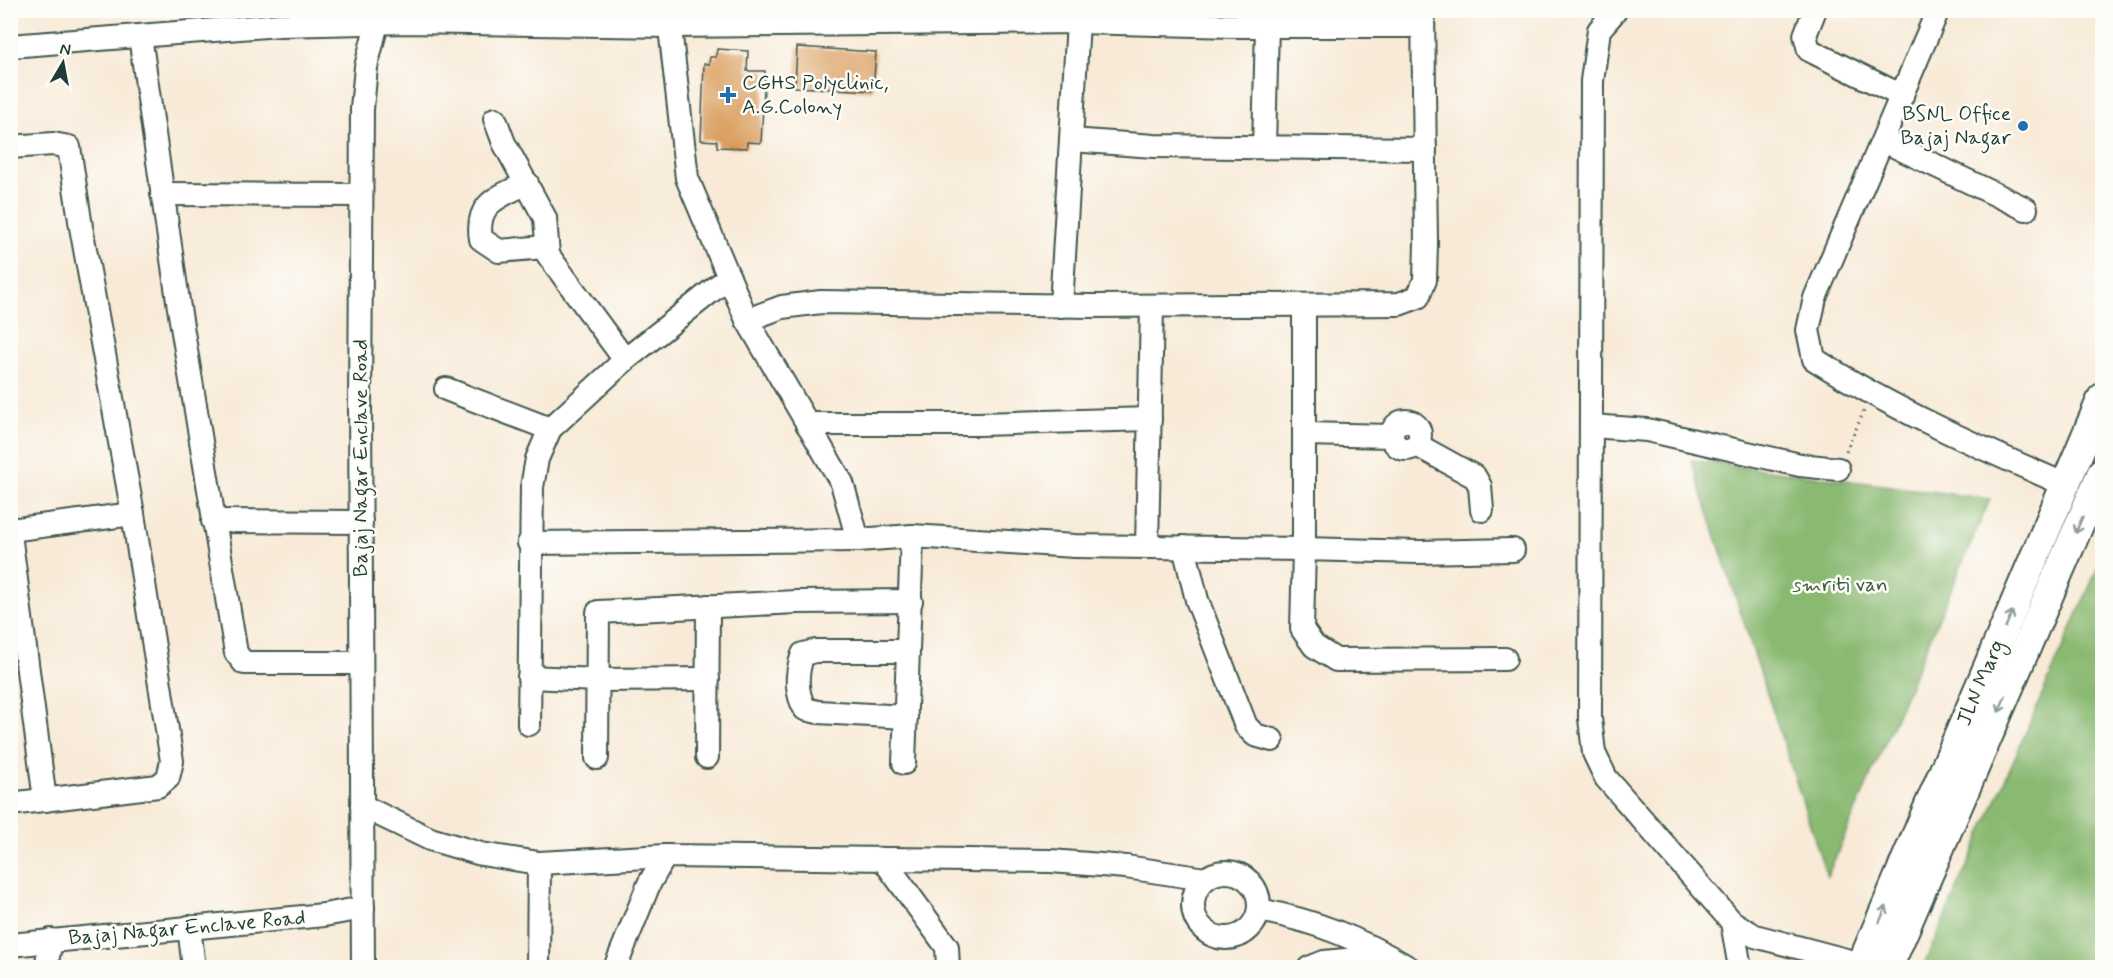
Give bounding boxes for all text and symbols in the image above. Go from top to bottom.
north arrow [33,33,93,93]
text: N [58,38,72,61]
place label: CGHS Polyclinic, A.G.Colony [742,69,888,121]
marker: CGHS Polyclinic, A.G.Colony [719,86,737,104]
place label: BSNL Office Bajaj Nagar [1900,100,2011,154]
marker: BSNL Office Bajaj Nagar [2016,119,2030,133]
street label: Bajaj Nagar Enclave Road [347,339,377,577]
one-way arrow [2073,516,2084,534]
park label: smriti van [1792,571,1888,599]
one-way arrow [2004,610,2015,628]
street label: JLN Marg [1950,636,2013,731]
one-way arrow [1996,695,2007,713]
street label: Bajaj Nagar Enclave Road [67,904,307,954]
one-way arrow [1877,905,1889,923]

